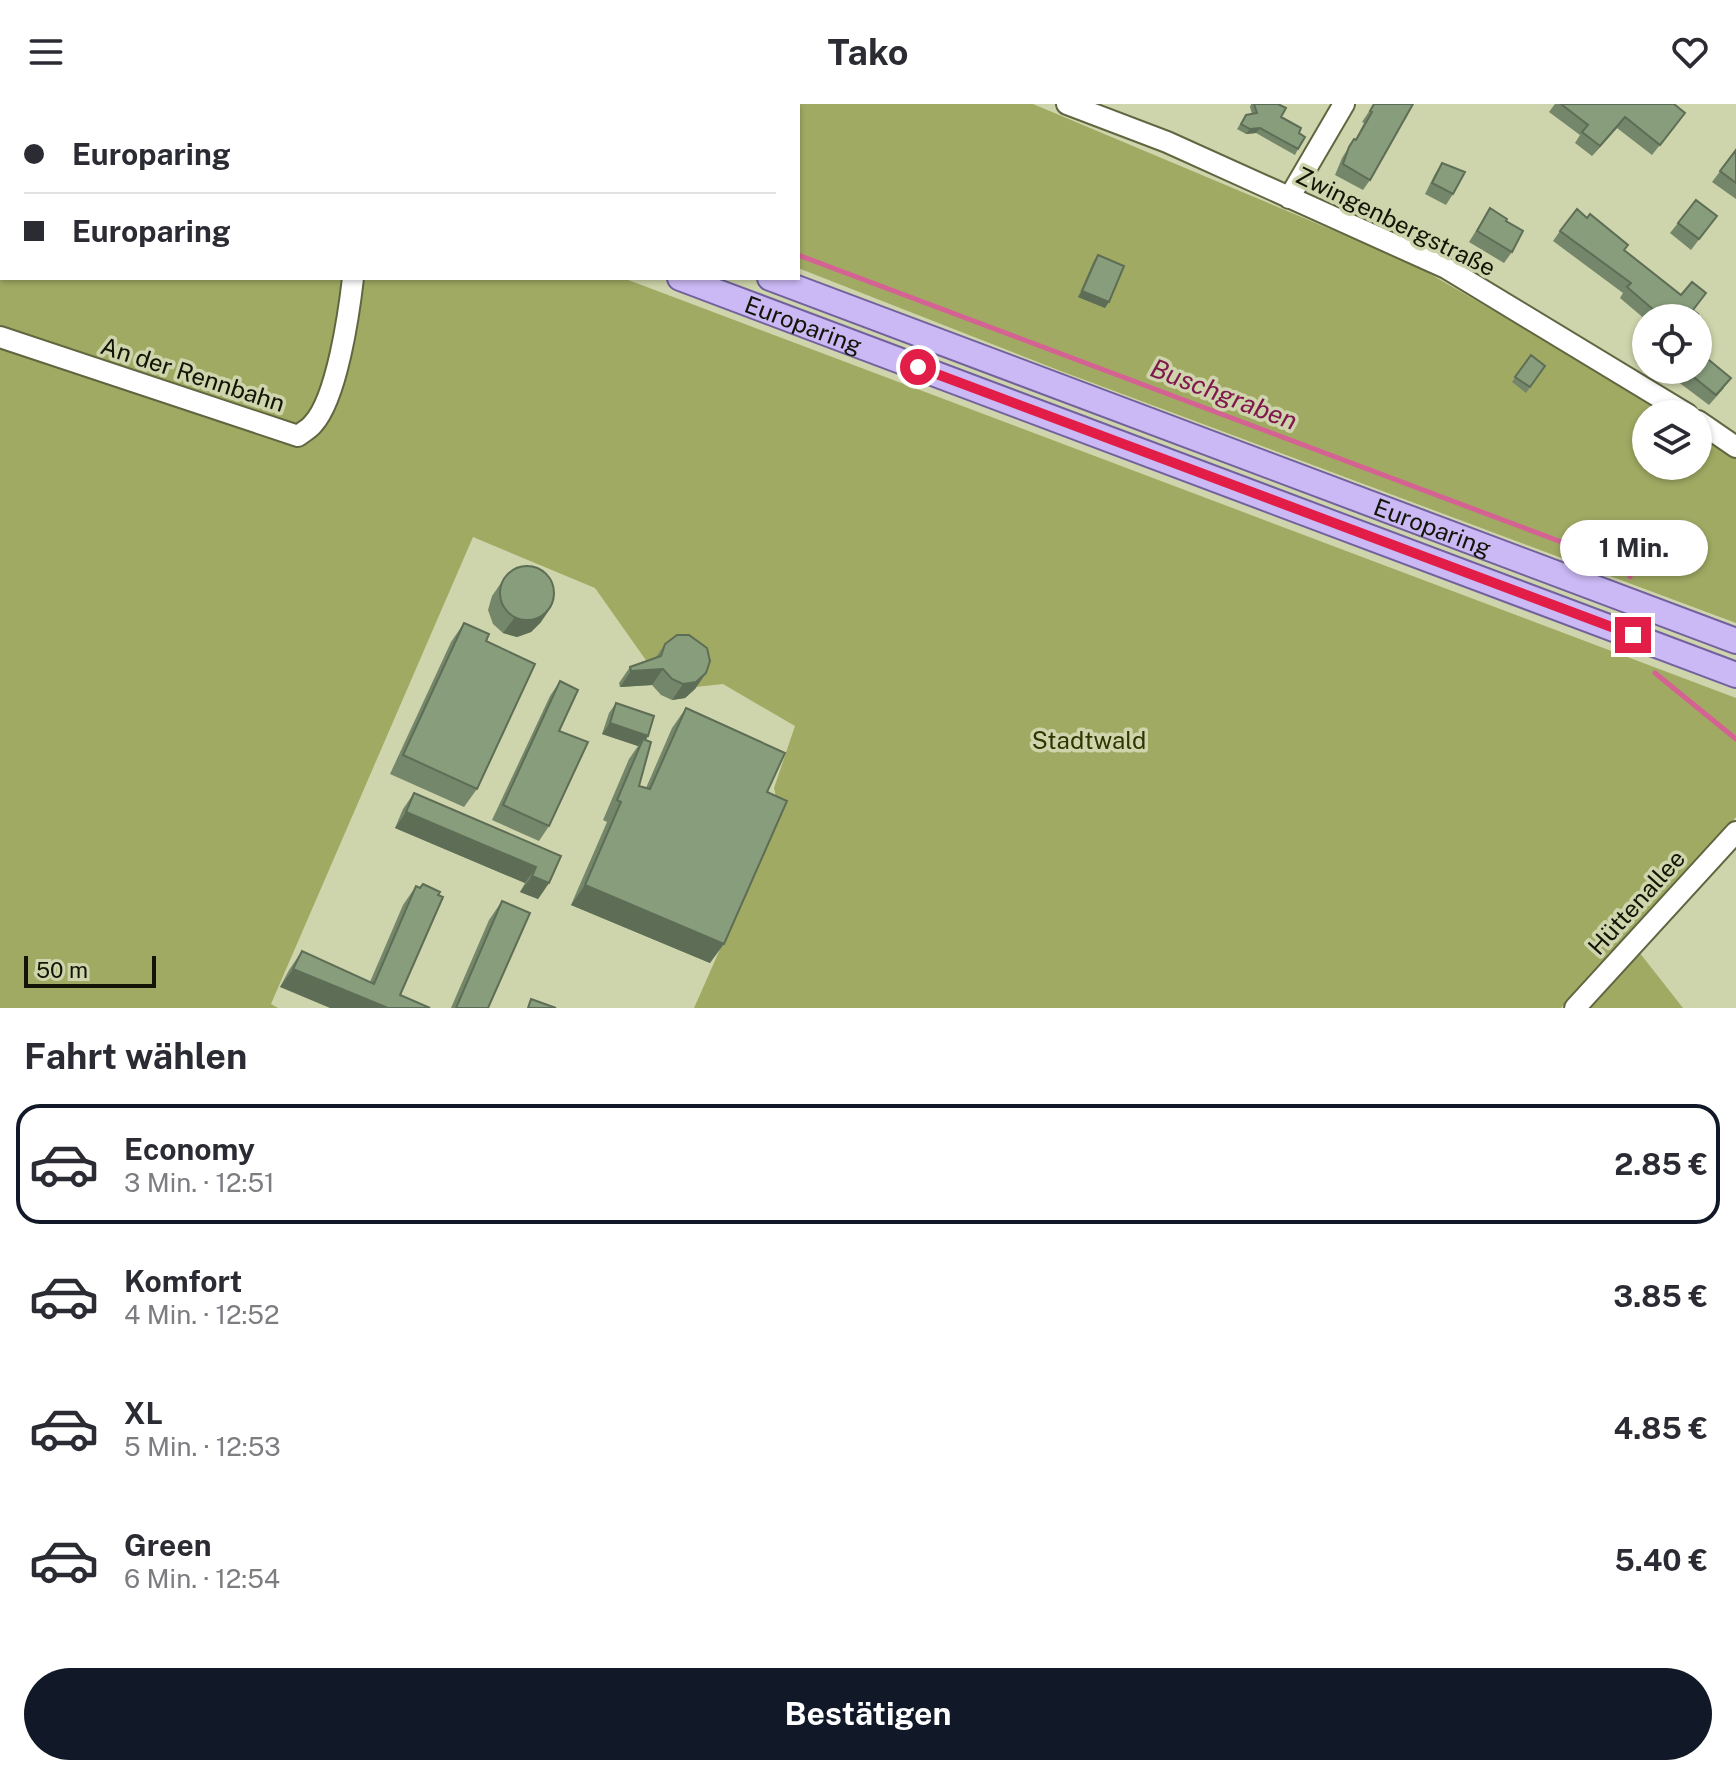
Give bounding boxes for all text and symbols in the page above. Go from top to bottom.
icon: menu [24,30,68,74]
icon: heart [1668,30,1712,74]
text: Tako [828,31,909,73]
text: Europaring [72,136,231,172]
street label: Zwingenbergstraße [1292,161,1500,281]
text: Europaring [72,213,231,249]
street label: Europaring [741,290,866,359]
map controls [1632,304,1712,480]
button: locate [1632,304,1712,384]
street label: An der Rennbahn [97,331,289,417]
route start [900,349,936,385]
water label: Buschgraben [1146,352,1302,436]
button: layers [1632,400,1712,480]
street label: Europaring [1370,492,1495,562]
callout: 1 Min. [1559,519,1707,575]
text: 1 Min. [1599,532,1669,563]
route end [1615,617,1651,653]
park label: Stadtwald [1032,726,1146,754]
street label: Hüttenallee [1582,844,1690,960]
scale bar [24,952,156,988]
text: 50 m [36,957,88,983]
text: Fahrt wählen [24,1035,247,1077]
icon: car [28,1128,100,1200]
text: Economy [124,1131,255,1167]
text: 2.85 € [1614,1146,1708,1182]
text: 3 Min. · 12:51 [124,1167,275,1198]
icon: car [28,1260,100,1332]
text: Komfort [124,1263,242,1299]
text: 3.85 € [1613,1278,1708,1314]
text: 4 Min. · 12:52 [124,1299,280,1330]
icon: car [28,1392,100,1464]
text: XL [124,1395,163,1431]
text: 4.85 € [1614,1410,1708,1446]
text: 5 Min. · 12:53 [124,1431,281,1462]
icon: car [28,1524,100,1596]
text: Green [124,1527,211,1563]
text: 5.40 € [1614,1542,1708,1578]
text: 6 Min. · 12:54 [124,1563,280,1594]
button: Bestätigen [24,1668,1712,1760]

